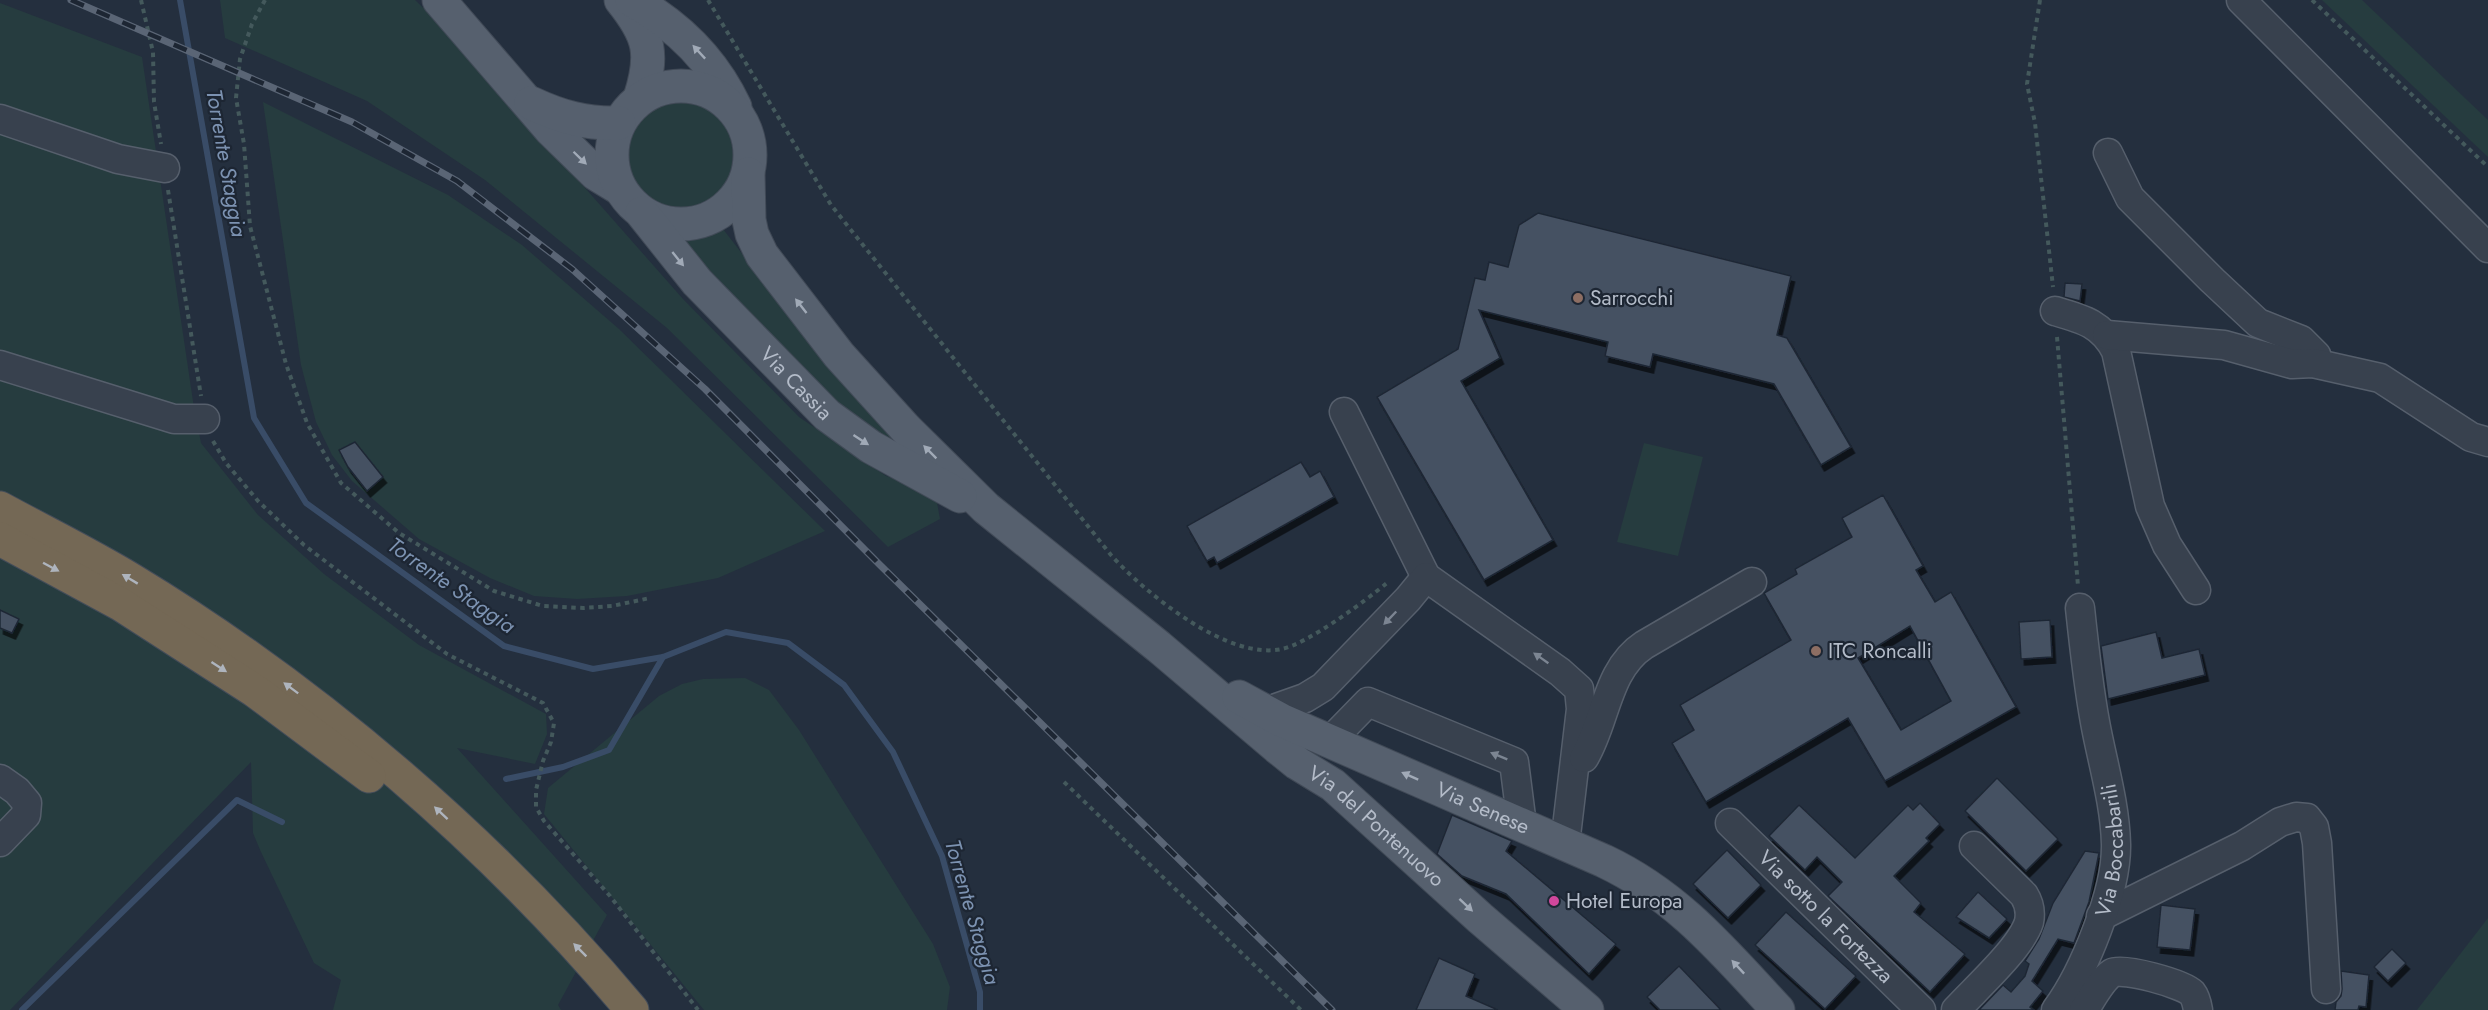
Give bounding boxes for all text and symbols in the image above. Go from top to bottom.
one-way arrow [692,45,706,60]
water label: Torrente Staggia [198,87,256,239]
one-way arrow [572,151,587,165]
one-way arrow [672,251,685,267]
place label: Sarrocchi [1590,283,1674,313]
marker: Sarrocchi [1571,291,1585,305]
one-way arrow [795,298,808,314]
street label: Via Cassia [753,340,839,427]
one-way arrow [853,434,869,445]
one-way arrow [923,446,937,460]
water label: Torrente Staggia [382,529,522,641]
one-way arrow [43,562,60,572]
one-way arrow [121,574,138,584]
one-way arrow [1383,611,1397,626]
place label: ITC Roncalli [1828,636,1932,666]
marker: ITC Roncalli [1809,644,1823,658]
one-way arrow [1533,652,1549,664]
one-way arrow [210,662,227,673]
one-way arrow [284,683,299,695]
one-way arrow [1490,751,1508,760]
street label: Via del Pontenuovo [1302,758,1451,894]
one-way arrow [1402,772,1419,781]
street label: Via Senese [1431,774,1534,842]
street label: Via Boccabarili [2088,781,2131,921]
one-way arrow [434,807,449,820]
water label: Torrente Staggia [937,836,1009,988]
street label: Via sotto la Fortezza [1751,843,1900,990]
place label: Hotel Europa [1566,886,1682,916]
marker: Hotel Europa [1547,894,1561,908]
one-way arrow [1459,898,1474,912]
one-way arrow [573,942,587,957]
one-way arrow [1731,960,1745,975]

